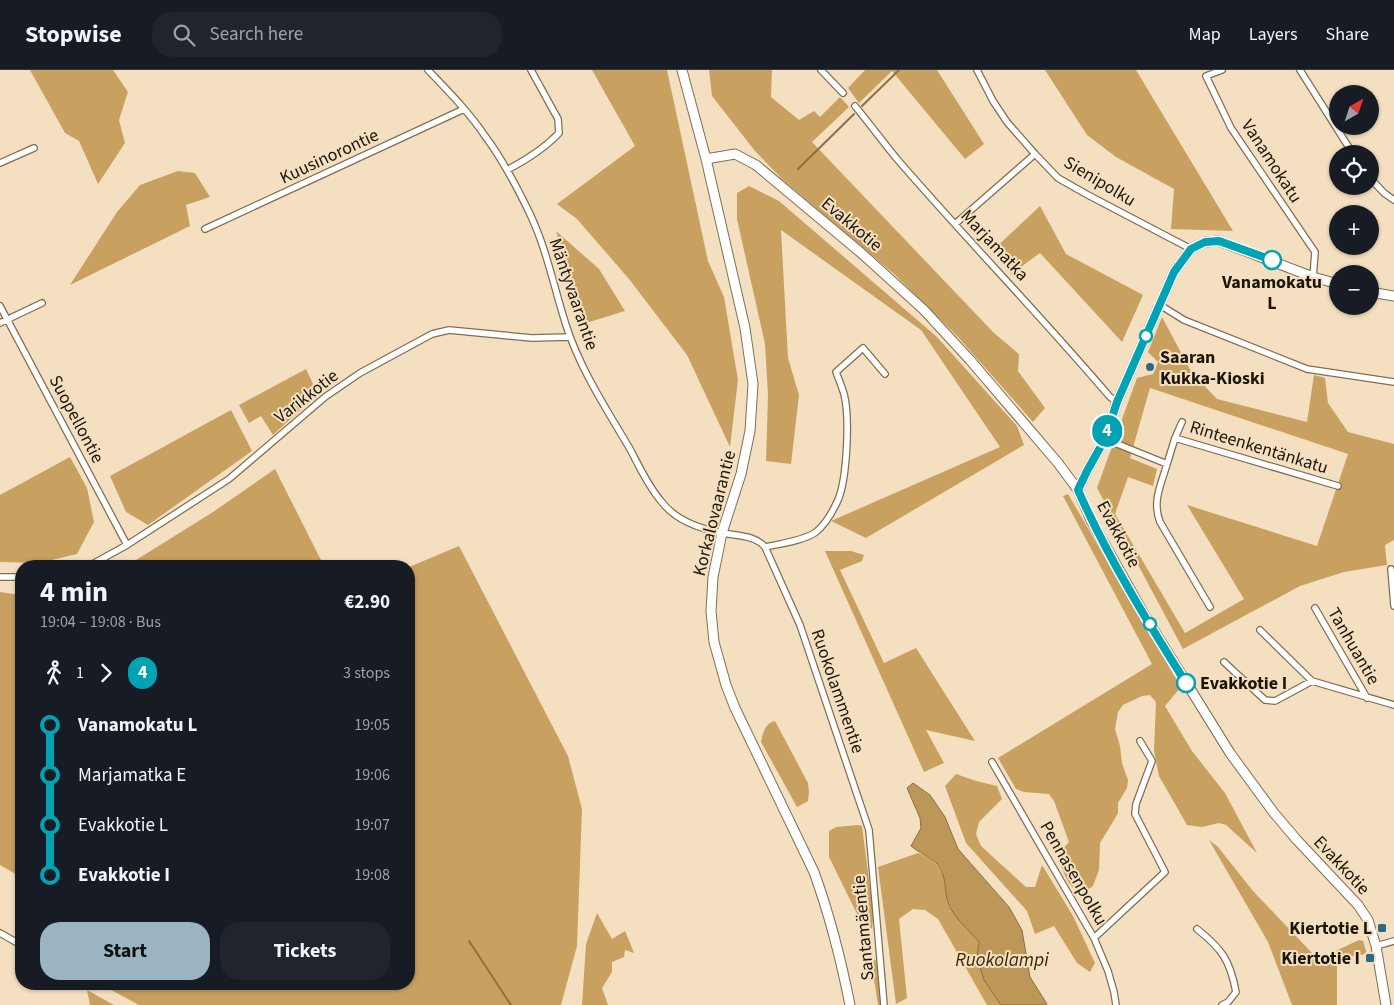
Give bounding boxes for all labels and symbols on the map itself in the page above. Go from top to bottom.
north arrow [1329,85,1379,135]
street label: Vanamokatu [1235,115,1308,208]
street label: Kuusinorontie [276,123,383,190]
street label: Sienipolku [1059,150,1140,213]
street label: Evakkotie [816,191,888,257]
street label: Marjamatka [955,204,1034,287]
street label: Mäntyvaarantie [543,235,604,354]
marker: Vanamokatu L [1262,250,1282,270]
place label: Vanamokatu L [1221,270,1322,316]
unlabelled marker [1139,329,1153,343]
place label: Saaran Kukka-Kioski [1160,345,1265,391]
marker: Saaran Kukka-Kioski [1144,361,1156,373]
street label: Varikkotie [269,363,344,429]
street label: Suopellontie [43,371,110,468]
line badge: 4 [1091,415,1123,447]
street label: Rinteenkentänkatu [1187,415,1331,480]
street label: Korkalovaarantie [687,448,742,579]
street label: Evakkotie [1090,496,1147,572]
street label: Tanhuantie [1321,603,1386,689]
unlabelled marker [1143,617,1157,631]
street label: Ruokolammentie [805,626,871,757]
place label: Evakkotie I [1200,671,1287,696]
marker: Evakkotie I [1176,673,1196,693]
street label: Pennasenpolku [1034,817,1114,930]
street label: Evakkotie [1308,830,1376,901]
street label: Santamäentie [846,874,881,982]
place label: Kiertotie L [1289,916,1372,941]
marker: Kiertotie L [1376,922,1388,934]
place label: Kiertotie I [1281,946,1360,971]
water label: Ruokolampi [955,947,1049,974]
marker: Kiertotie I [1364,952,1376,964]

